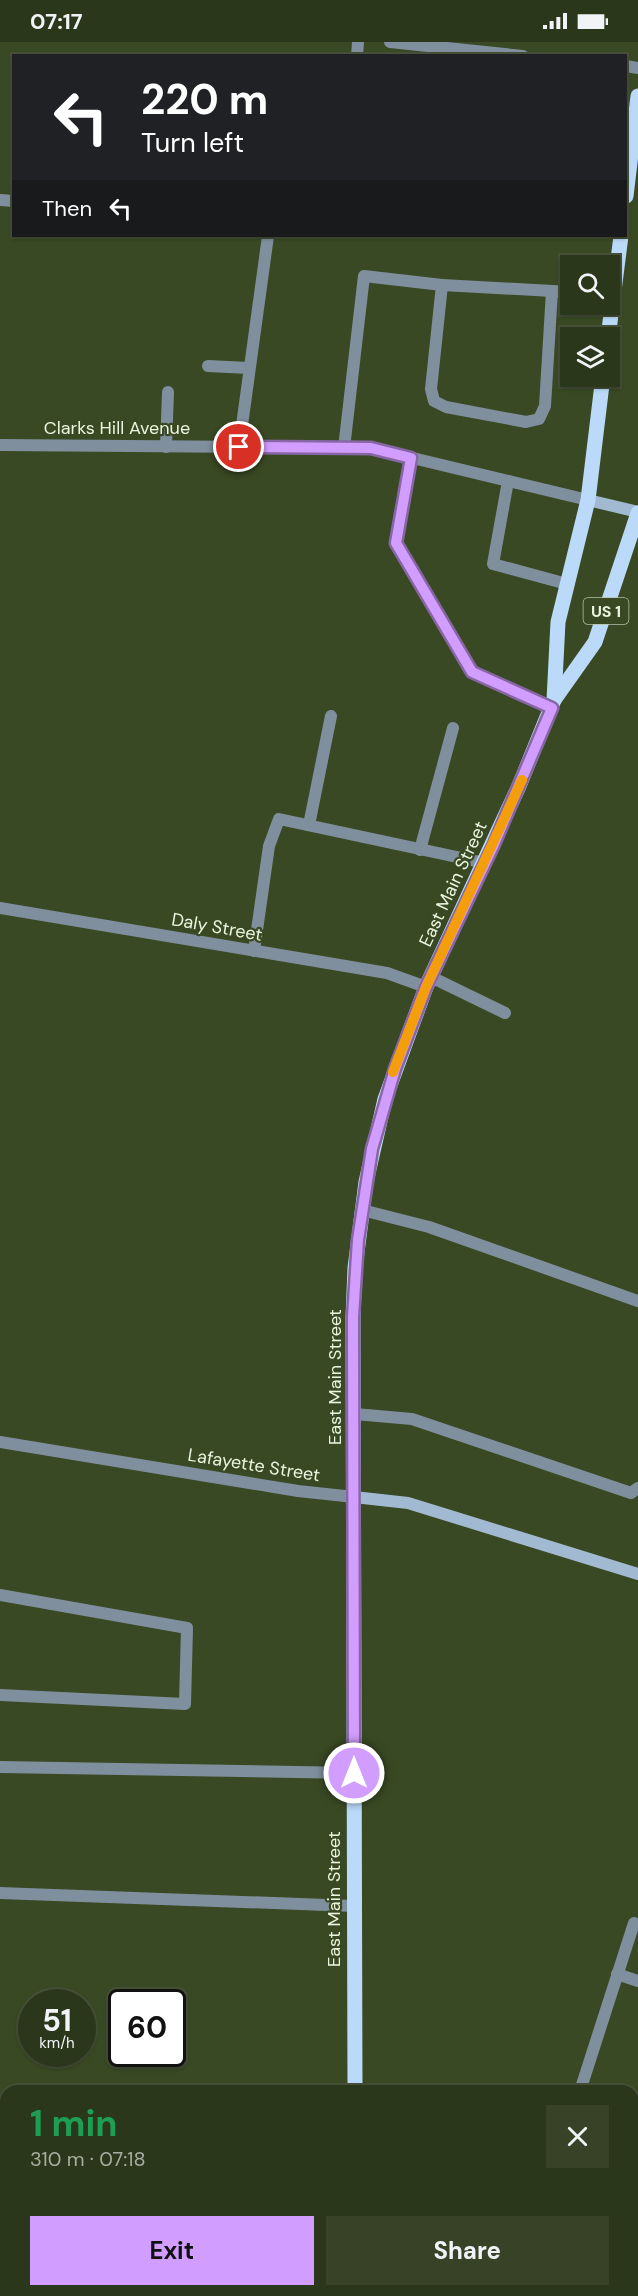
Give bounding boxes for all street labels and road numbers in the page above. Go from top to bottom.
street label: Clarks Hill Avenue [44,416,190,440]
road number: US 1 [584,598,628,624]
street label: East Main Street [413,817,493,951]
street label: Daly Street [170,907,264,947]
street label: East Main Street [323,1309,347,1445]
street label: Lafayette Street [186,1443,322,1487]
street label: East Main Street [322,1831,346,1967]

